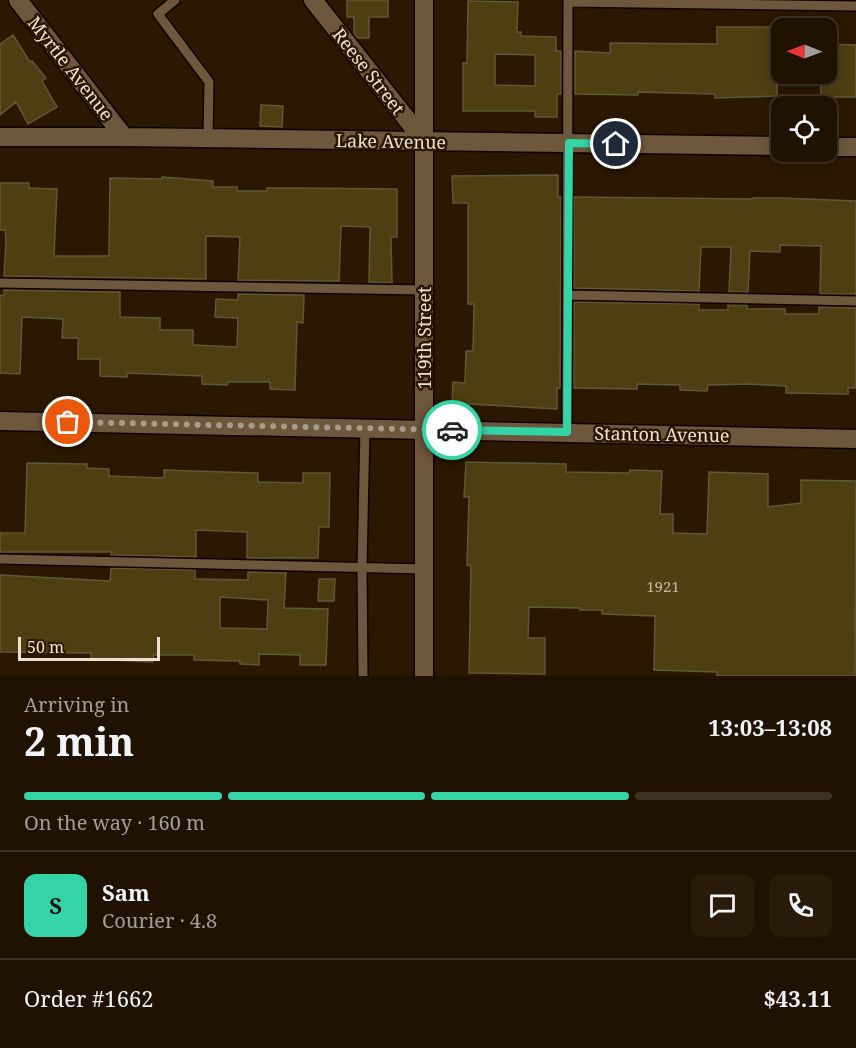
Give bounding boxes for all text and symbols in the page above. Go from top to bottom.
street label: Myrtle Avenue [23,11,119,125]
north arrow [771,18,837,84]
map controls [771,18,837,162]
street label: Reese Street [328,23,410,119]
button: locate [771,96,837,162]
pin [590,118,641,169]
icon: home [599,127,632,160]
street label: Lake Avenue [336,128,446,154]
street label: 119th Street [412,287,436,389]
pin [42,396,93,447]
courier [422,400,482,460]
icon: bag [51,405,84,438]
icon: car [436,414,469,447]
street label: Stanton Avenue [594,421,730,447]
house number: 1921 [646,576,680,596]
scale bar [18,634,160,662]
text: 50 m [27,636,64,658]
text: Arriving in [24,691,129,718]
text: 13:03–13:08 [708,712,832,742]
text: 2 min [24,714,134,767]
text: On the way · 160 m [24,809,205,836]
button: chat [691,874,754,937]
button: phone [769,874,832,937]
text: Sam [102,877,150,907]
text: S [49,890,62,920]
text: Courier · 4.8 [102,907,217,934]
text: Order #1662 [24,983,154,1013]
text: $43.11 [763,983,832,1013]

